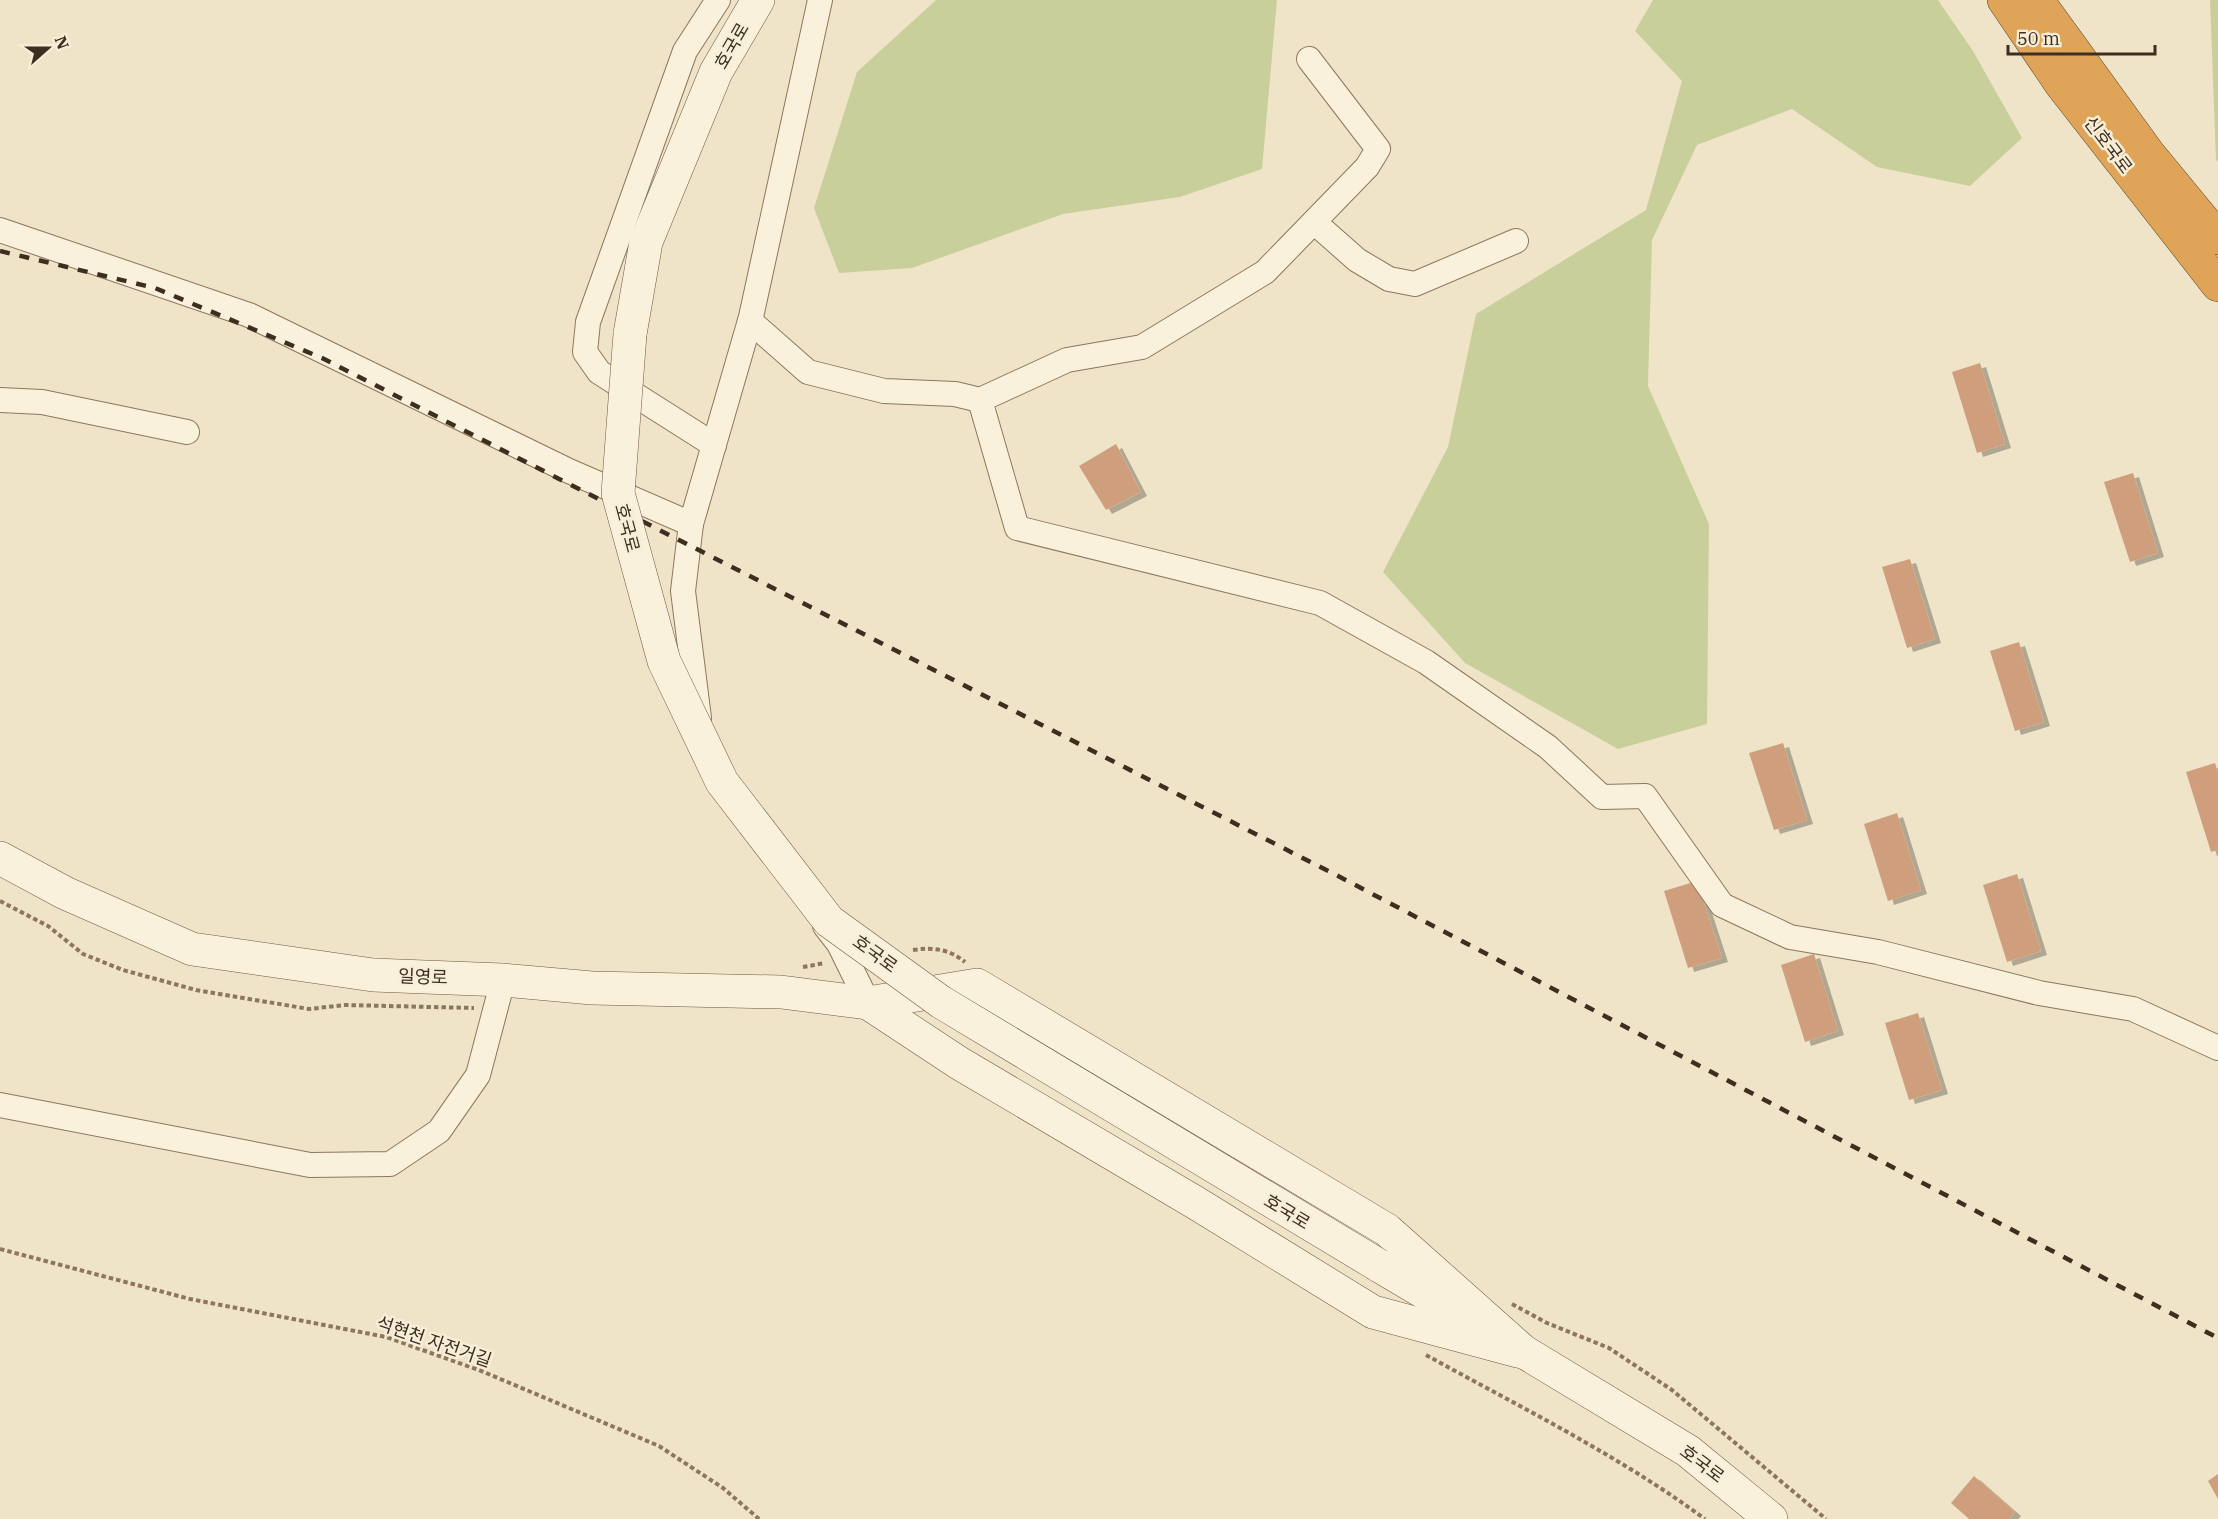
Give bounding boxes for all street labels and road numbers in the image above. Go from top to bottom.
street label: 호국로 [709,18,754,73]
street label: 신호국로 [2079,111,2138,178]
street label: 호국로 [610,501,645,555]
street label: 호국로 [848,930,902,978]
street label: 일영로 [398,964,448,989]
street label: 호국로 [1260,1189,1314,1234]
street label: 석현천 자전거길 [374,1311,495,1372]
street label: 호국로 [1676,1439,1729,1488]

